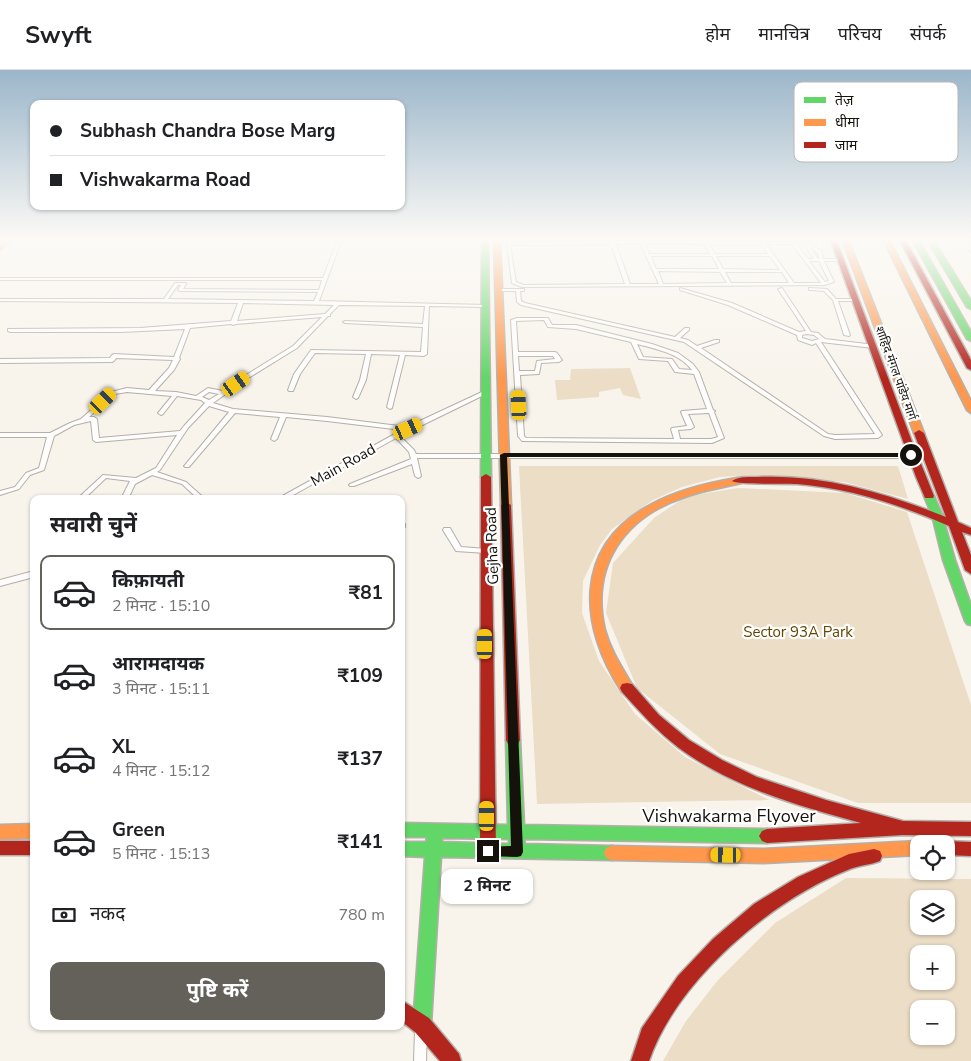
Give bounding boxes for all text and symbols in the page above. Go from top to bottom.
text: Swyft [25,19,91,51]
text: होम [705,22,730,46]
text: मानचित्र [758,22,810,46]
text: परिचय [838,22,882,46]
text: संपर्क [910,22,946,46]
legend [794,82,958,162]
text: तेज़ [835,91,854,110]
text: धीमा [835,113,860,132]
text: Subhash Chandra Bose Marg [80,118,336,144]
text: जाम [835,136,858,155]
text: Vishwakarma Road [80,167,251,193]
street label: शाहिद मंगल पांडेय मार्ग [872,324,921,423]
car [219,369,252,399]
car [86,385,119,417]
car [510,390,527,420]
car [391,416,424,442]
street label: Main Road [307,439,379,491]
route start [900,444,922,466]
street label: Gejha Road [481,507,503,585]
text: सवारी चुनें [50,510,137,540]
text: किफ़ायती [112,568,184,594]
icon: car [52,570,97,615]
text: ₹81 [349,580,383,606]
text: 2 मिनट · 15:10 [112,595,210,617]
park label: Sector 93A Park [743,622,853,642]
car [477,629,492,659]
text: आरामदायक [112,651,204,677]
icon: car [52,653,97,698]
text: ₹109 [337,663,383,689]
text: 3 मिनट · 15:11 [112,678,210,700]
text: XL [112,734,135,760]
icon: car [52,736,97,781]
text: ₹137 [337,746,383,772]
text: 4 मिनट · 15:12 [112,760,210,782]
car [479,801,494,831]
street label: Vishwakarma Flyover [641,804,816,828]
text: Green [112,817,165,843]
icon: car [52,819,97,864]
text: ₹141 [337,829,383,855]
map controls [910,835,955,1045]
button: locate [910,835,955,880]
route end [477,840,499,862]
text: 5 मिनट · 15:13 [112,843,210,865]
car [710,847,741,863]
callout: 2 मिनट [442,868,534,904]
text: 2 मिनट [463,875,511,897]
button: layers [910,890,955,935]
icon: cash [50,901,78,929]
text: नकद [90,901,125,927]
text: 780 m [338,904,385,926]
button: + [910,945,955,990]
button: पुष्टि करें [50,962,385,1020]
button: − [910,1000,955,1045]

